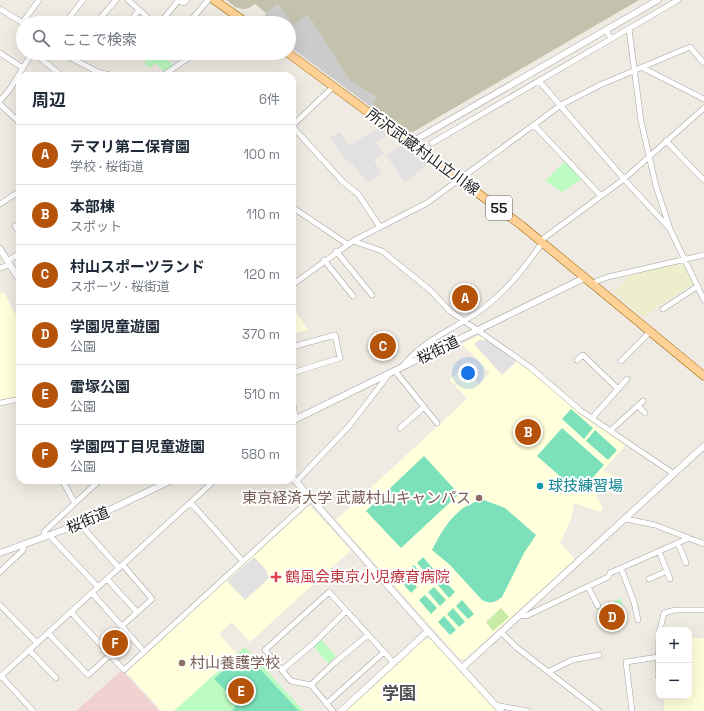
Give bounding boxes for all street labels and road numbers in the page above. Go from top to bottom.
street label: 所沢武蔵村山立川線 [363,104,483,199]
road number: 55 [486,196,512,220]
street label: 桜街道 [413,331,462,368]
street label: 桜街道 [63,502,112,537]

